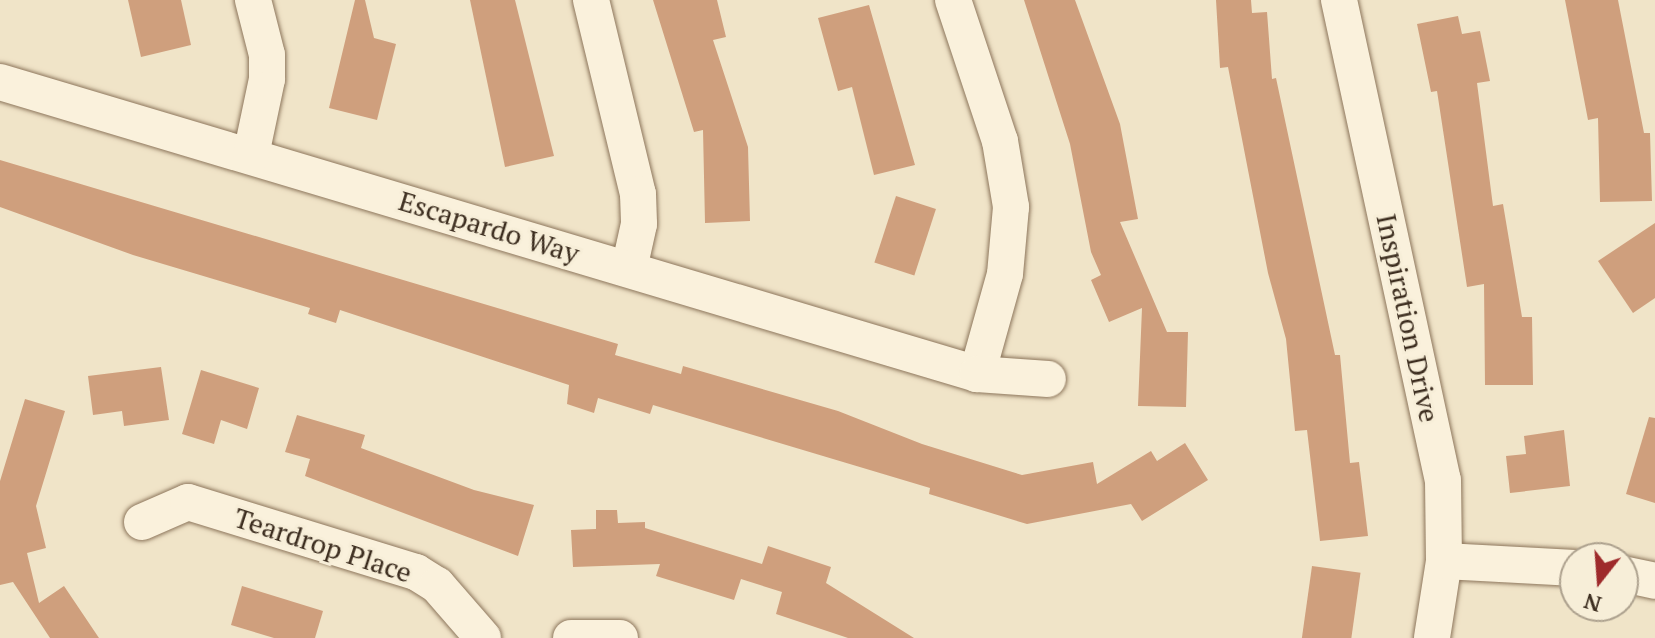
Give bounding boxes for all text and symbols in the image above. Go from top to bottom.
street label: Escapardo Way [395,184,583,270]
street label: Inspiration Drive [1369,211,1447,425]
street label: Teardrop Place [230,500,416,590]
north arrow [1559,542,1639,622]
text: N [1580,587,1605,620]

